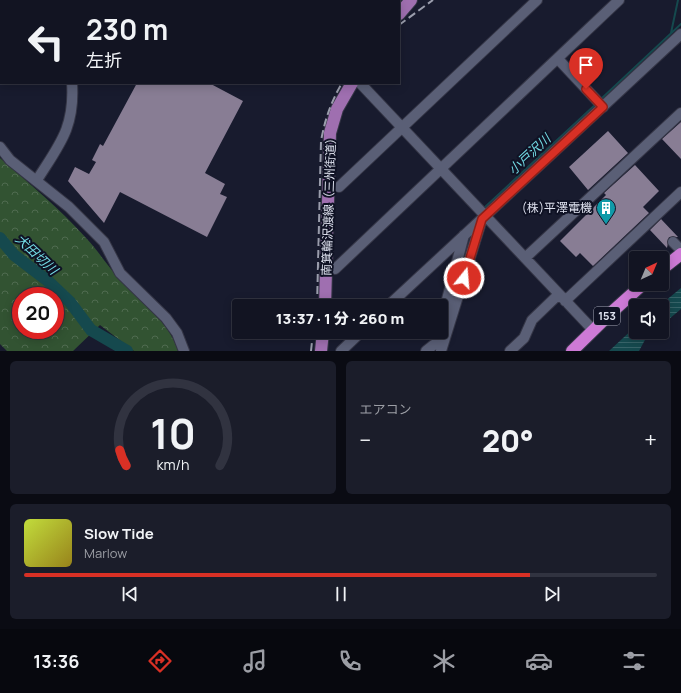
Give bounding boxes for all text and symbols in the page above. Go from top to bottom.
text: 230 m [86,10,168,48]
icon: left [20,16,72,68]
text: 左折 [86,48,122,72]
pin [569,48,603,89]
icon: arrive [575,54,597,76]
water label: 小戸沢川 [504,128,556,178]
street label: 南箕輪沢渡線（三州街道） [317,132,340,276]
building icon: (株)平澤電機 [595,197,617,225]
place label: (株)平澤電機 [522,199,592,216]
water label: 犬田切川 [12,230,64,280]
north arrow [629,251,669,291]
map controls [629,251,669,339]
position arrow [443,257,485,299]
speed limit sign: 20 [12,287,64,339]
button: sound [629,299,669,339]
road number: 153 [594,307,620,325]
text: 13:37 · 1 分 · 260 m [276,308,404,329]
text: エアコン [360,400,412,418]
text: 10 [150,404,196,460]
text: 20° [482,420,534,461]
text: − [360,425,371,455]
text: + [644,425,657,455]
text: km/h [156,454,189,473]
text: Slow Tide [84,523,154,544]
text: Marlow [84,544,127,562]
icon: previous [119,583,141,605]
icon: pause [330,583,352,605]
icon: next [541,583,563,605]
icon: directions [146,647,174,675]
icon: music [241,647,269,675]
icon: phone [336,647,364,675]
icon: climate [430,647,458,675]
icon: car [525,647,553,675]
icon: filters [620,647,648,675]
text: 13:36 [33,649,80,673]

